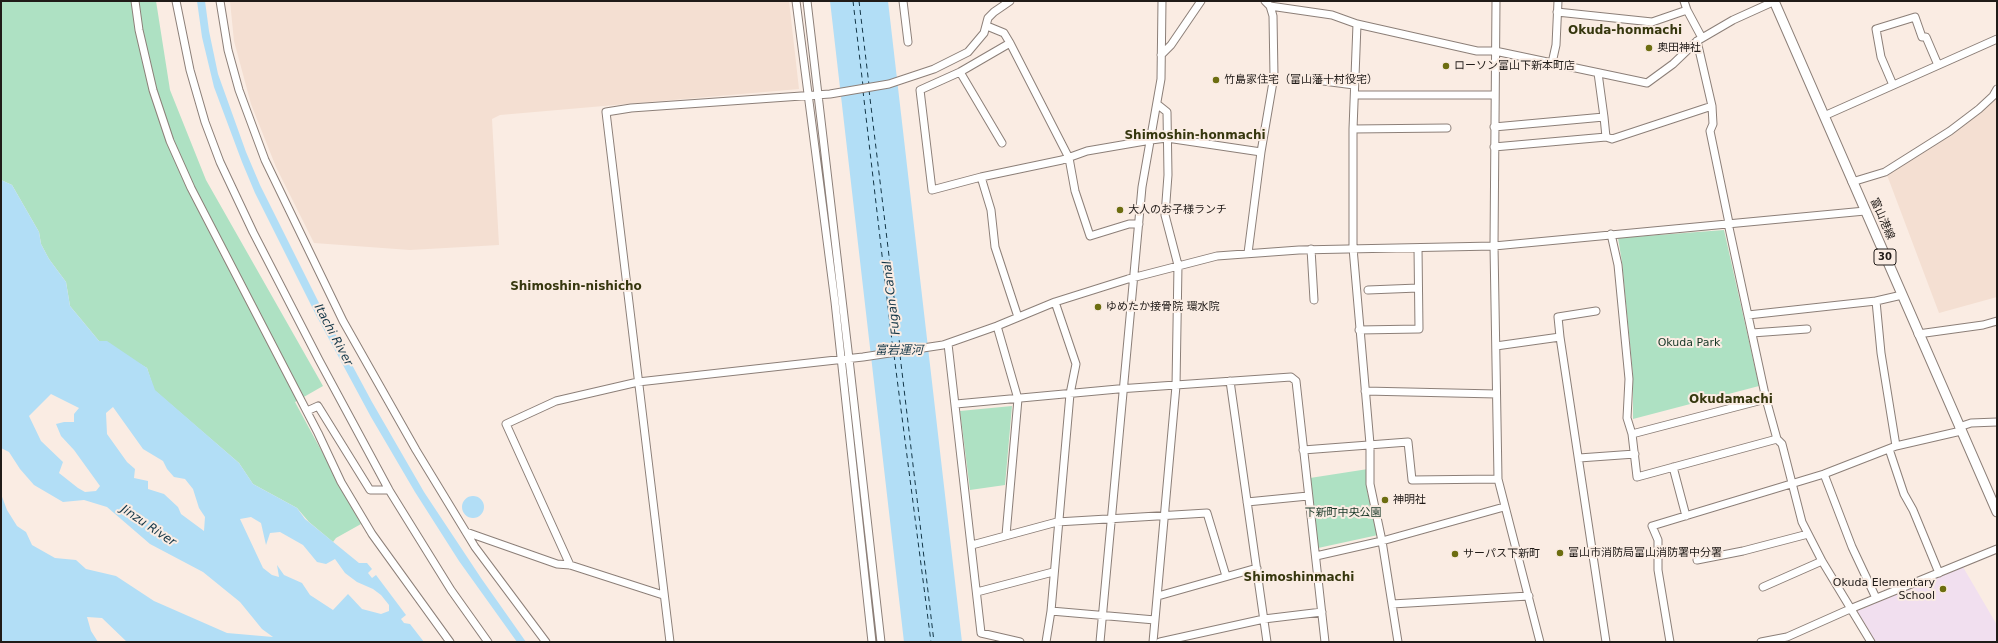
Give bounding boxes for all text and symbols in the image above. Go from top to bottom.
district label: Okuda-honmachi [1568,24,1682,38]
place label: 奥田神社 [1657,41,1701,55]
marker: 奥田神社 [1644,43,1654,53]
place label: ローソン富山下新本町店 [1454,59,1575,73]
marker: ローソン富山下新本町店 [1441,61,1451,71]
place label: 竹島家住宅（富山藩十村役宅） [1224,73,1378,87]
marker: 竹島家住宅（富山藩十村役宅） [1211,75,1221,85]
district label: Shimoshin-honmachi [1124,129,1266,143]
street label: 富山港線 [1867,196,1897,242]
place label: 大人のお子様ランチ [1128,203,1227,217]
marker: 大人のお子様ランチ [1115,205,1125,215]
road number: 30 [1874,249,1896,265]
water label: Fugan Canal [880,260,904,336]
district label: Shimoshin-nishicho [510,280,642,294]
place label: ゆめたか接骨院 環水院 [1106,300,1219,314]
water label: Itachi River [311,302,355,368]
marker: ゆめたか接骨院 環水院 [1093,302,1103,312]
park label: Okuda Park [1658,336,1720,350]
water label: 富岩運河 [875,344,923,358]
district label: Okudamachi [1689,393,1773,407]
place label: 神明社 [1393,493,1426,507]
marker: 神明社 [1380,495,1390,505]
water label: Jinzu River [118,502,178,550]
park label: 下新町中央公園 [1305,506,1381,520]
place label: 富山市消防局富山消防署中分署 [1568,546,1722,560]
place label: サーパス下新町 [1463,547,1540,561]
marker: 富山市消防局富山消防署中分署 [1555,548,1565,558]
marker: サーパス下新町 [1450,549,1460,559]
district label: Shimoshinmachi [1244,571,1354,585]
place label: Okuda Elementary School [1833,576,1935,602]
marker: Okuda Elementary School [1938,584,1948,594]

